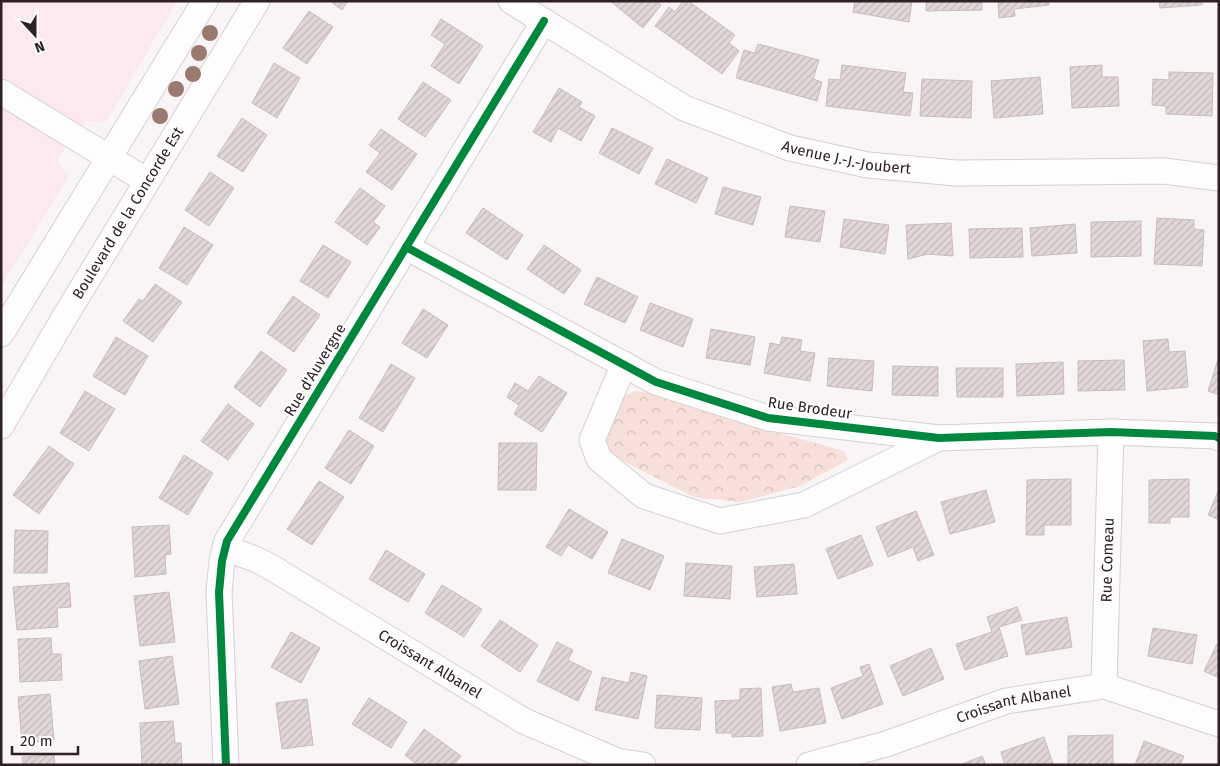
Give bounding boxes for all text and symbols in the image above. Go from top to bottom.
north arrow [10,10,60,60]
text: N [32,37,47,56]
street label: Boulevard de la Concorde Est [69,123,188,302]
street label: Avenue J.-J.-Joubert [779,137,912,178]
street label: Rue d'Auvergne [280,320,350,420]
street label: Rue Brodeur [767,393,853,423]
street label: Rue Comeau [1097,517,1118,603]
street label: Croissant Albanel [375,626,486,702]
street label: Croissant Albanel [954,682,1073,727]
scale bar [12,724,79,756]
text: 20 m [20,732,53,750]

